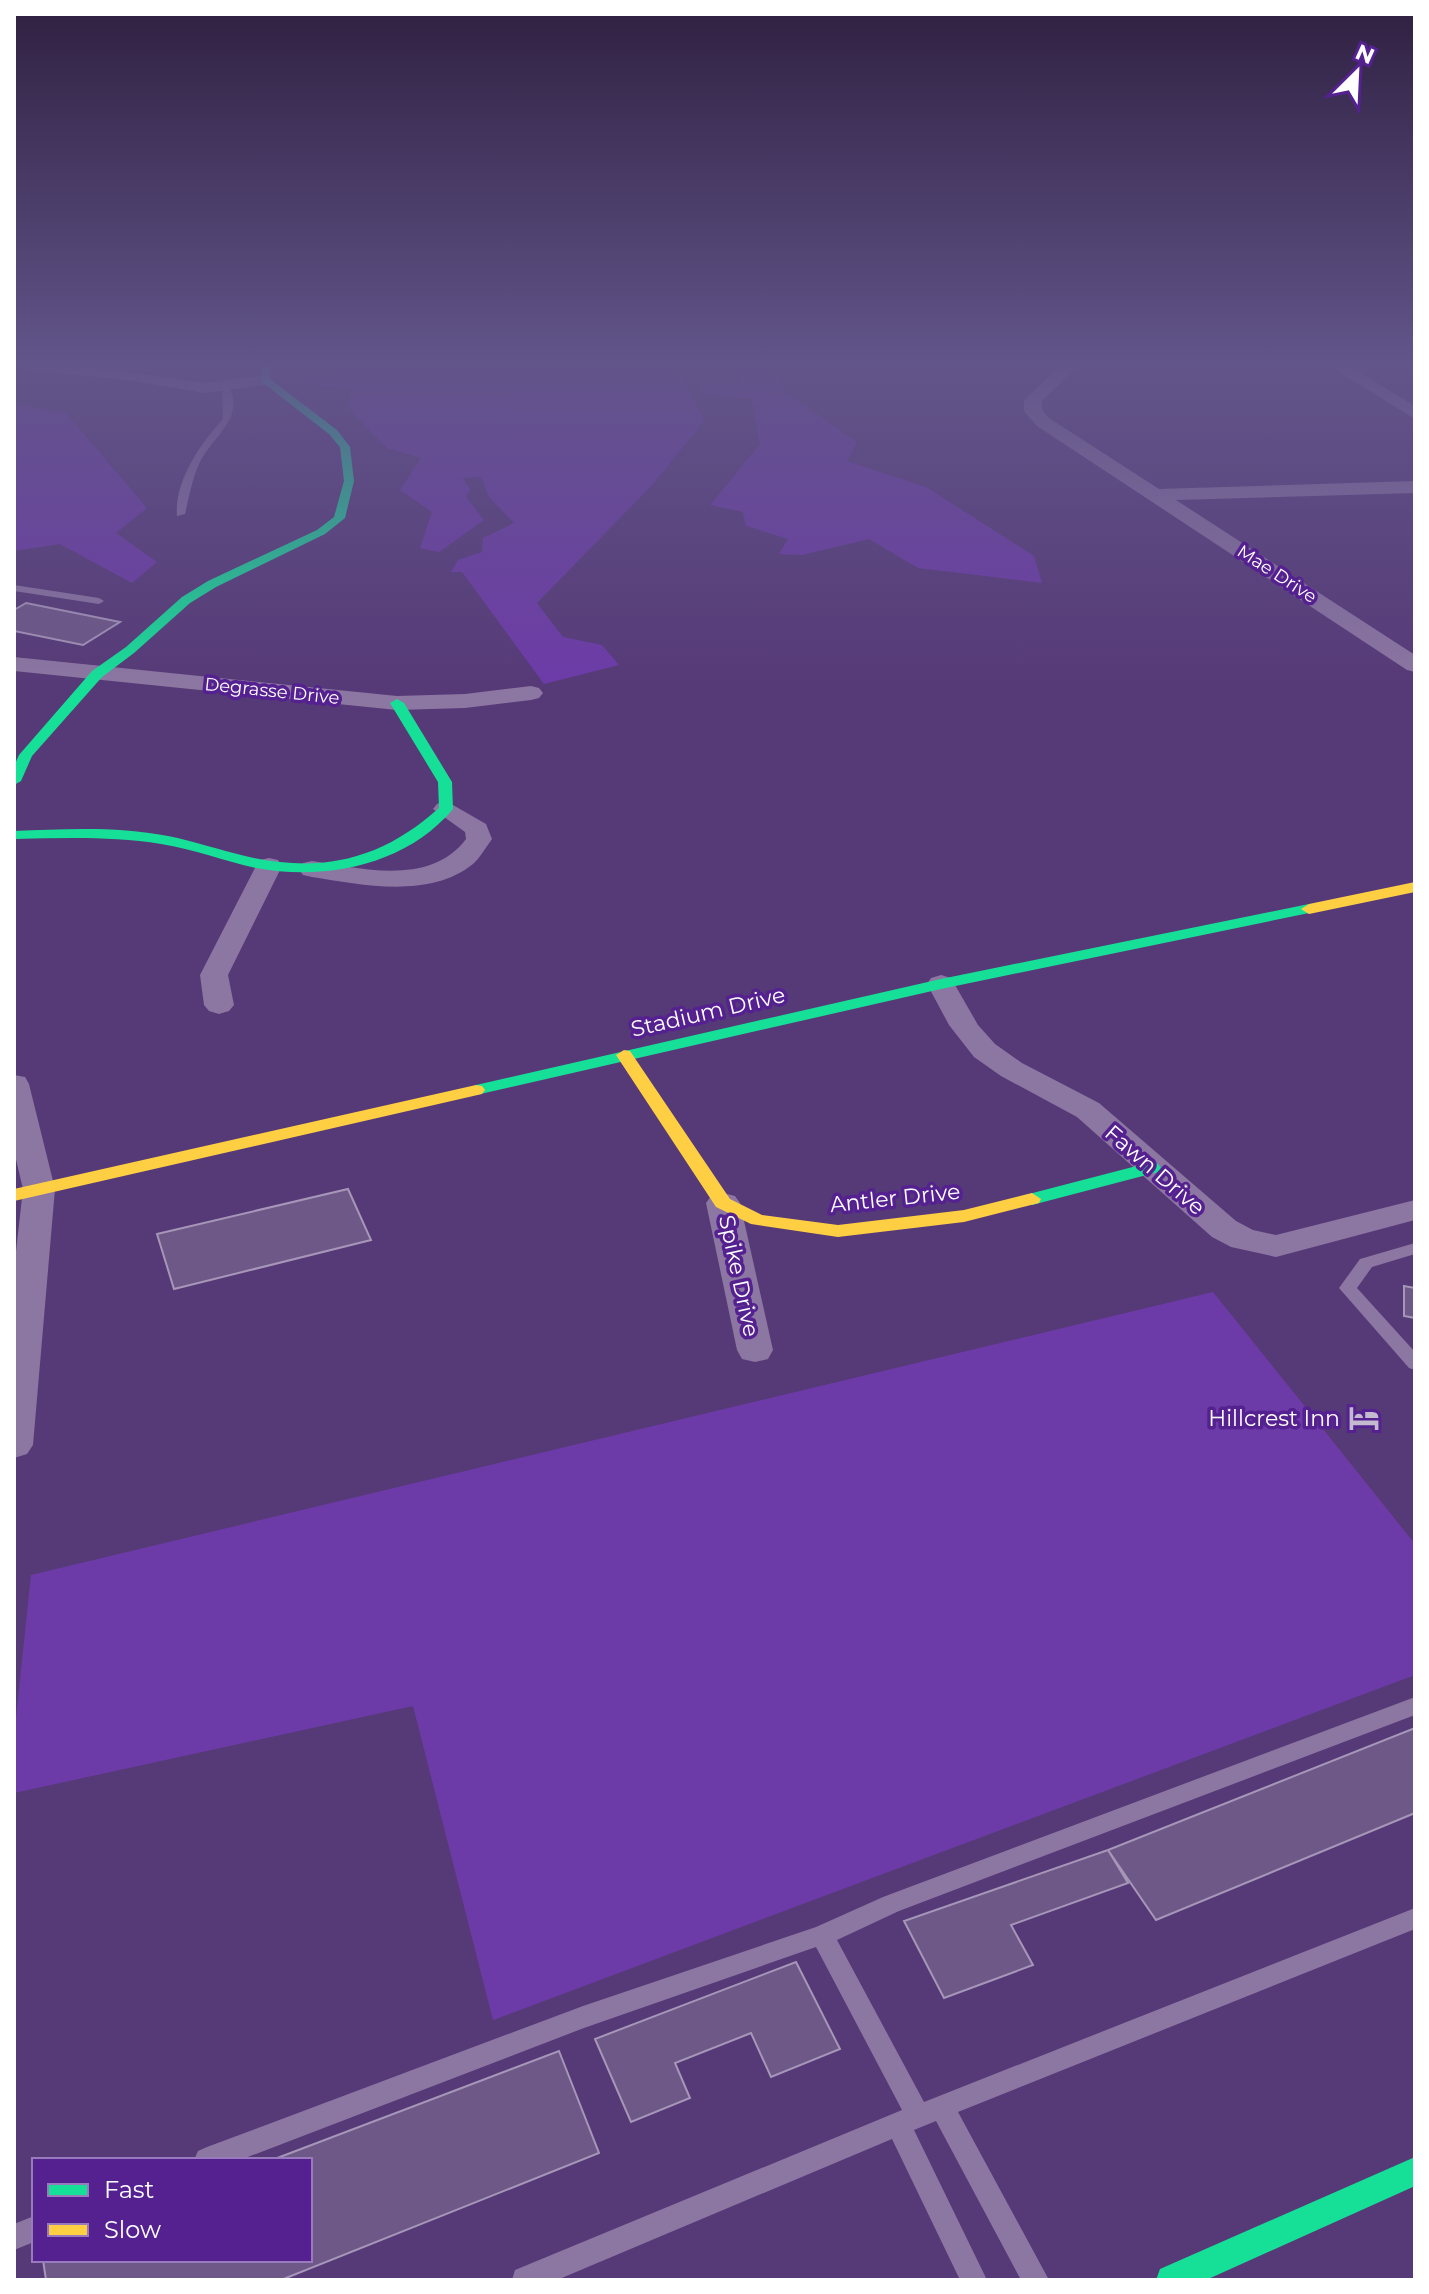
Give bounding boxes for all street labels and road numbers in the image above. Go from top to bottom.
street label: Mae Drive [1233,540,1321,608]
street label: Degrasse Drive [203,673,341,709]
street label: Stadium Drive [628,981,788,1043]
street label: Fawn Drive [1099,1119,1211,1221]
street label: Antler Drive [828,1178,962,1218]
street label: Spike Drive [713,1213,765,1339]

